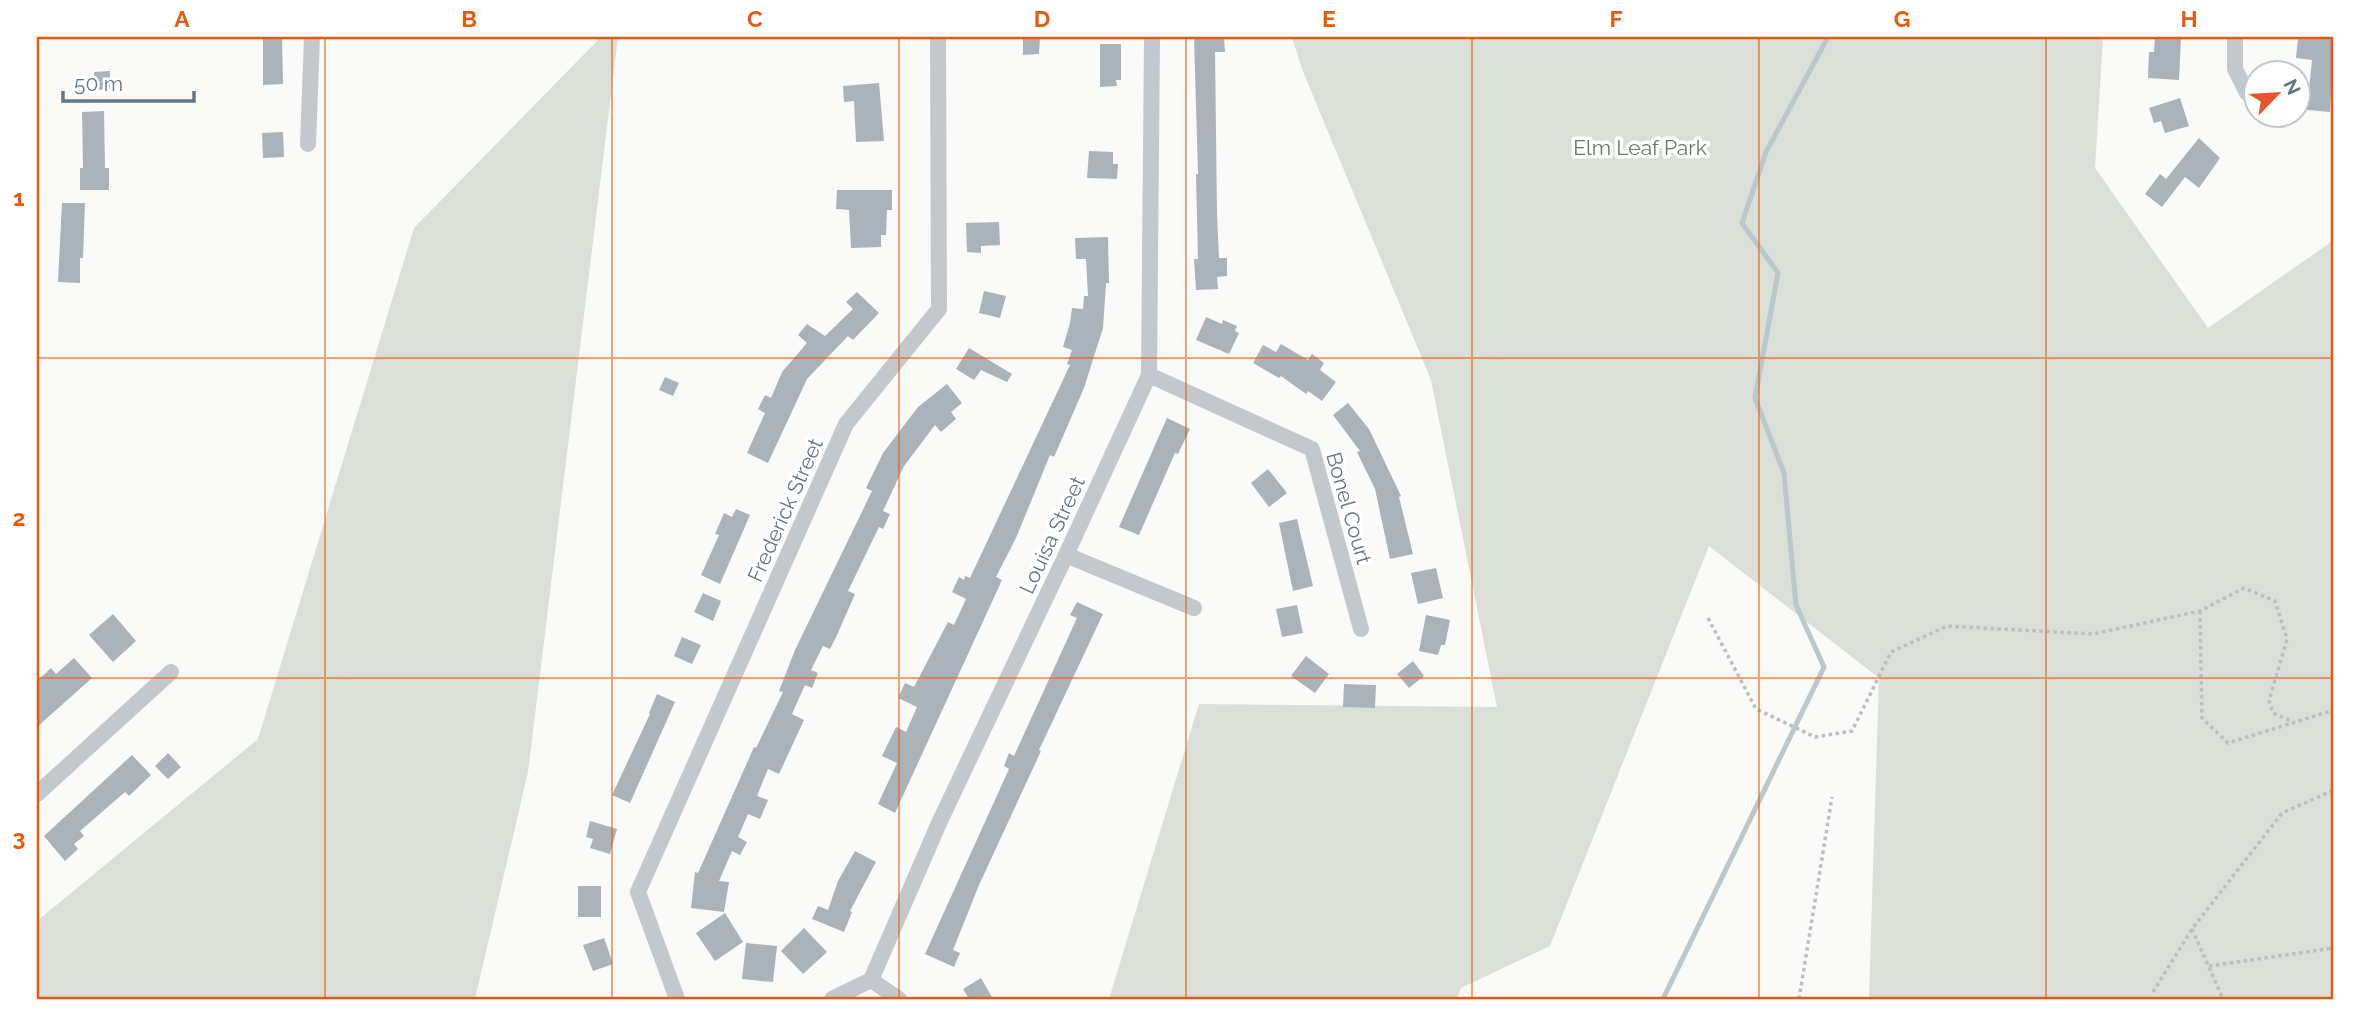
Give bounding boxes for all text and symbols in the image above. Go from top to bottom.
text: A [174,5,190,32]
text: B [461,5,477,32]
text: C [747,5,763,32]
text: D [1034,5,1050,32]
text: E [1322,5,1336,32]
text: F [1609,5,1623,32]
text: G [1894,5,1910,32]
text: H [2180,5,2198,32]
scale bar [63,60,194,104]
north arrow [2242,60,2312,130]
text: 50 m [74,71,123,96]
text: N [2279,76,2305,98]
park label: Elm Leaf Park [1573,135,1707,160]
text: 1 [13,184,25,211]
street label: Frederick Street [742,434,828,586]
street label: Bonel Court [1321,449,1377,567]
street label: Louisa Street [1014,472,1090,598]
text: 2 [13,504,25,531]
text: 3 [13,824,25,851]

